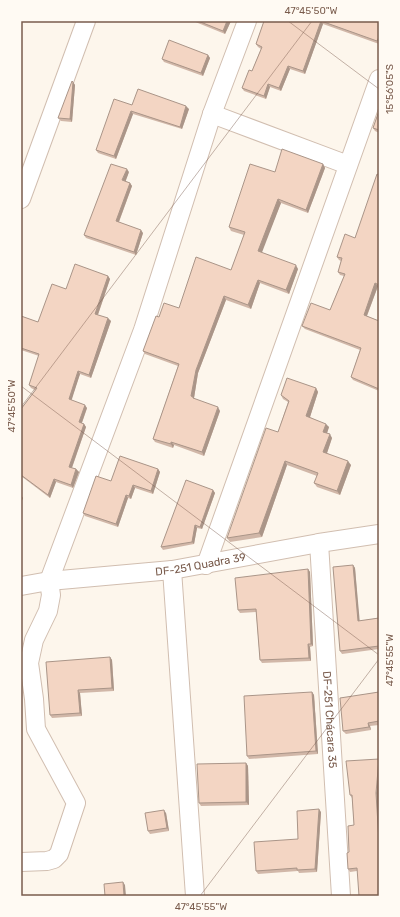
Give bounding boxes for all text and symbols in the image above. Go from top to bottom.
text: 47°45'50"W [285,5,337,17]
text: 15°56'05"S [384,64,396,114]
text: 47°45'50"W [6,380,18,432]
street label: DF-251 Quadra 39 [155,550,247,578]
text: 47°45'55"W [384,634,396,686]
street label: DF-251 Chácara 35 [320,671,340,769]
text: 47°45'55"W [175,901,227,913]

